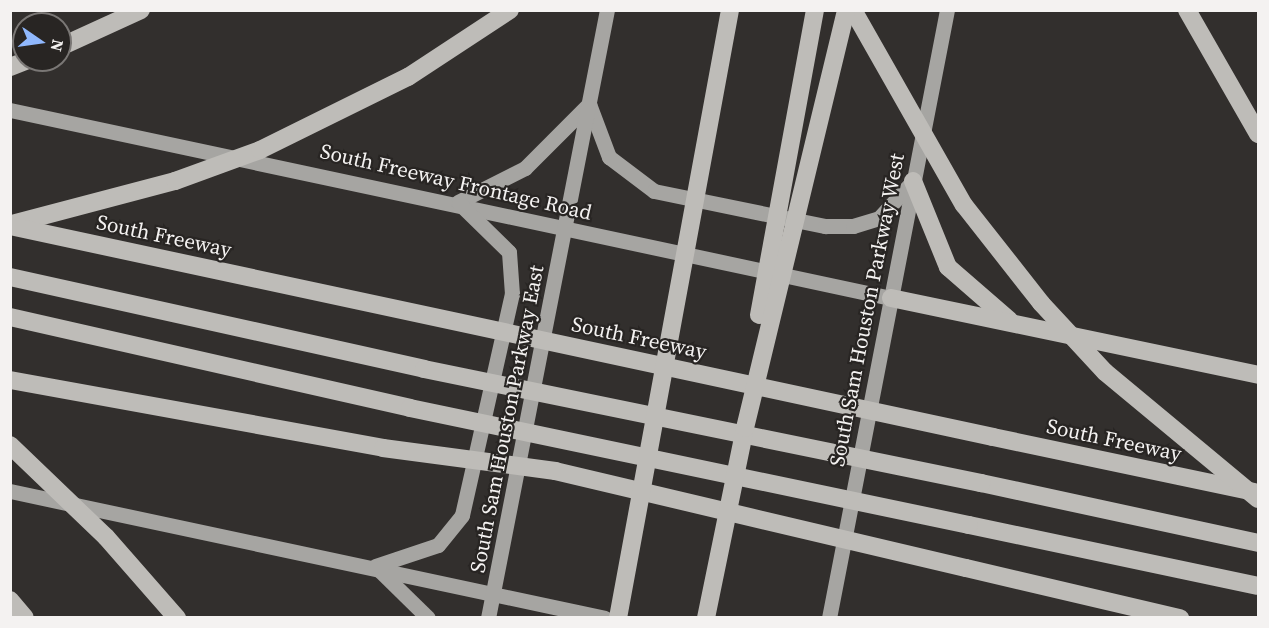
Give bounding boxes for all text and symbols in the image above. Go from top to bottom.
north arrow [12,12,72,72]
text: N [46,37,70,54]
street label: South Freeway Frontage Road [318,138,594,226]
street label: South Sam Houston Parkway West [824,151,910,469]
street label: South Freeway [94,209,234,263]
street label: South Sam Houston Parkway East [465,263,549,575]
street label: South Freeway [569,311,709,365]
street label: South Freeway [1044,413,1184,467]

